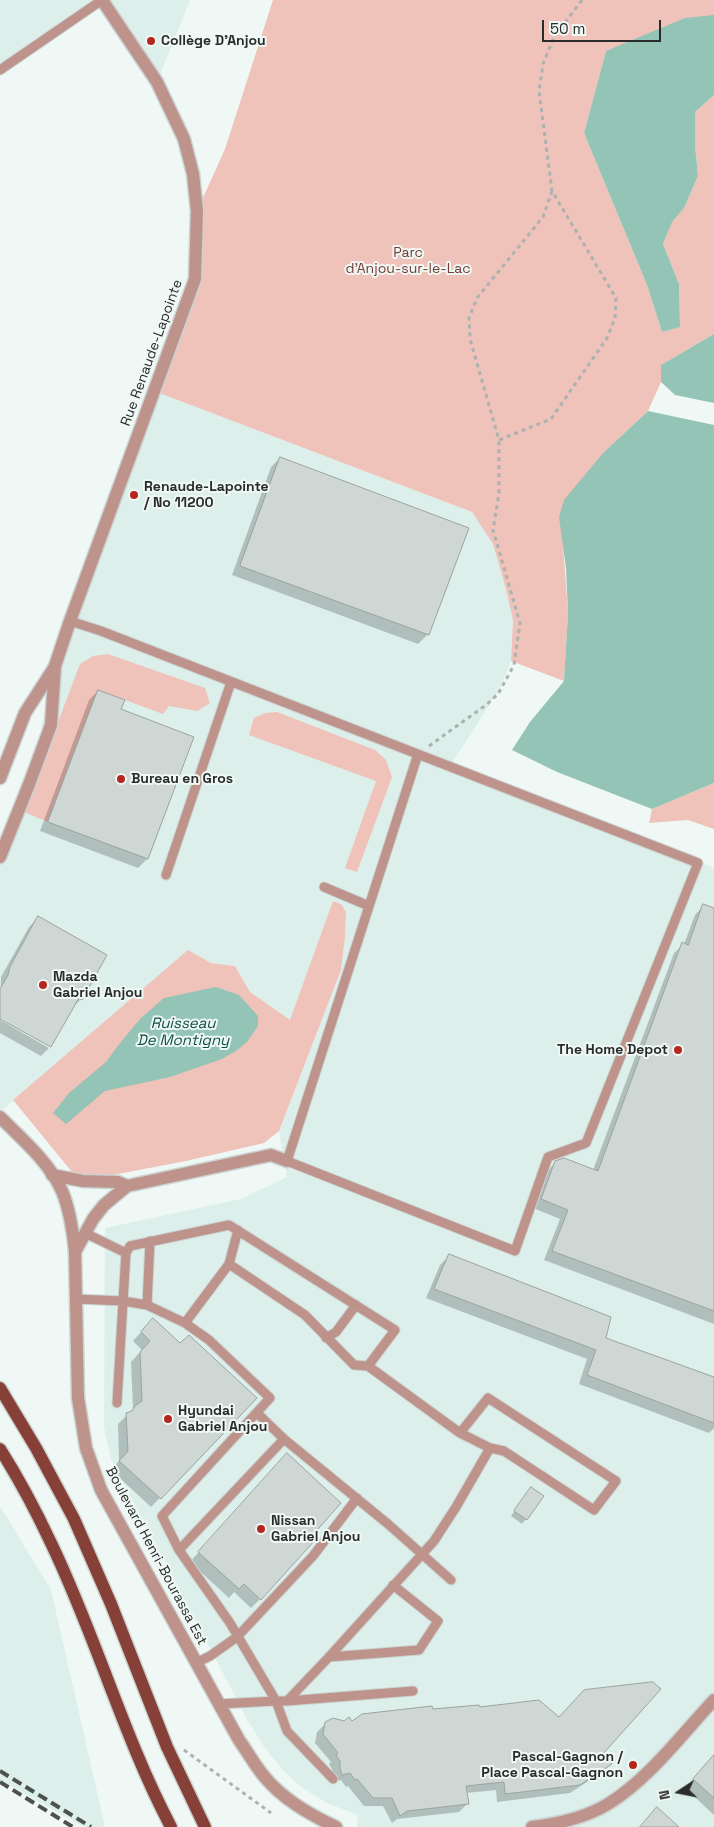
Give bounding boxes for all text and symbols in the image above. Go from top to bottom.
scale bar [544,10,663,42]
text: 50 m [550,19,585,38]
place label: Collège D'Anjou [161,33,266,49]
marker: Collège D'Anjou [145,35,157,47]
park label: Parc d'Anjou-sur-le-Lac [345,245,471,278]
street label: Rue Renaude-Lapointe [118,277,186,429]
place label: Renaude-Lapointe / No 11200 [144,479,269,512]
marker: Renaude-Lapointe / No 11200 [128,489,140,501]
place label: Bureau en Gros [131,771,233,787]
marker: Bureau en Gros [115,773,127,785]
place label: Mazda Gabriel Anjou [53,969,142,1002]
marker: Mazda Gabriel Anjou [37,979,49,991]
water label: Ruisseau De Montigny [137,1015,229,1050]
place label: The Home Depot [557,1042,668,1058]
marker: The Home Depot [672,1044,684,1056]
place label: Hyundai Gabriel Anjou [178,1403,267,1435]
marker: Hyundai Gabriel Anjou [162,1413,174,1425]
street label: Boulevard Henri-Bourassa Est [102,1464,210,1648]
place label: Nissan Gabriel Anjou [271,1513,360,1545]
marker: Nissan Gabriel Anjou [255,1523,267,1535]
place label: Pascal-Gagnon / Place Pascal-Gagnon [481,1749,623,1781]
marker: Pascal-Gagnon / Place Pascal-Gagnon [627,1759,639,1771]
north arrow [654,1767,704,1817]
text: N [655,1789,674,1801]

